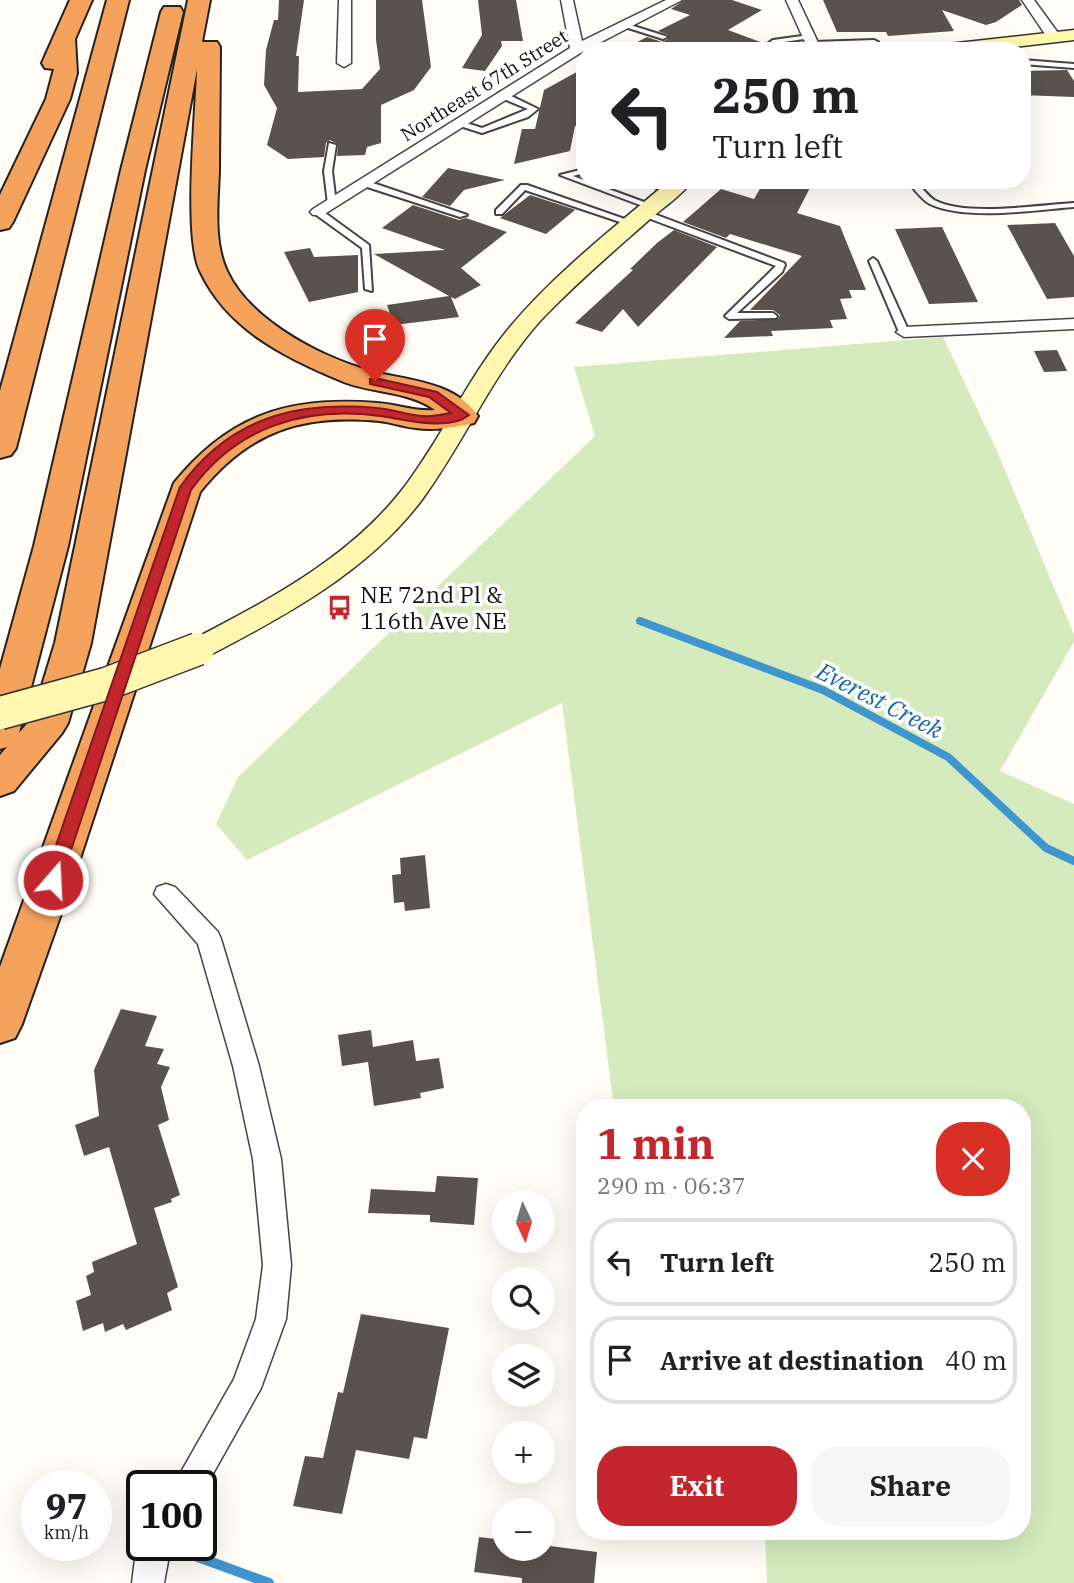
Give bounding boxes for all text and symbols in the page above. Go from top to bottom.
street label: Northeast 67th Street [396,24,572,146]
text: 250 m [712,63,859,126]
icon: left [597,70,688,161]
text: Turn left [712,125,843,167]
pin [345,309,405,381]
icon: arrive [356,320,394,358]
place label: NE 72nd Pl & 116th Ave NE [360,579,507,635]
bus stop icon: NE 72nd Pl & 116th Ave NE [326,593,354,621]
water label: Everest Creek [811,654,949,746]
position arrow [16,843,90,917]
text: 1 min [597,1116,715,1171]
button: close [936,1122,1010,1196]
text: 290 m · 06:37 [597,1170,746,1200]
north arrow [492,1190,555,1253]
map controls [492,1190,555,1561]
icon: left [601,1243,639,1281]
text: Turn left [660,1245,774,1279]
text: 250 m [928,1245,1006,1279]
button: search [492,1267,555,1330]
icon: arrive [601,1341,639,1379]
text: Arrive at destination [660,1343,924,1377]
text: 40 m [945,1343,1007,1377]
button: layers [492,1344,555,1407]
button: + [492,1421,555,1484]
button: Exit [597,1446,797,1526]
button: Share [811,1446,1010,1526]
speed limit sign: 100 [126,1470,217,1561]
text: 97 [45,1483,88,1529]
button: − [492,1498,555,1561]
text: km/h [44,1521,89,1544]

